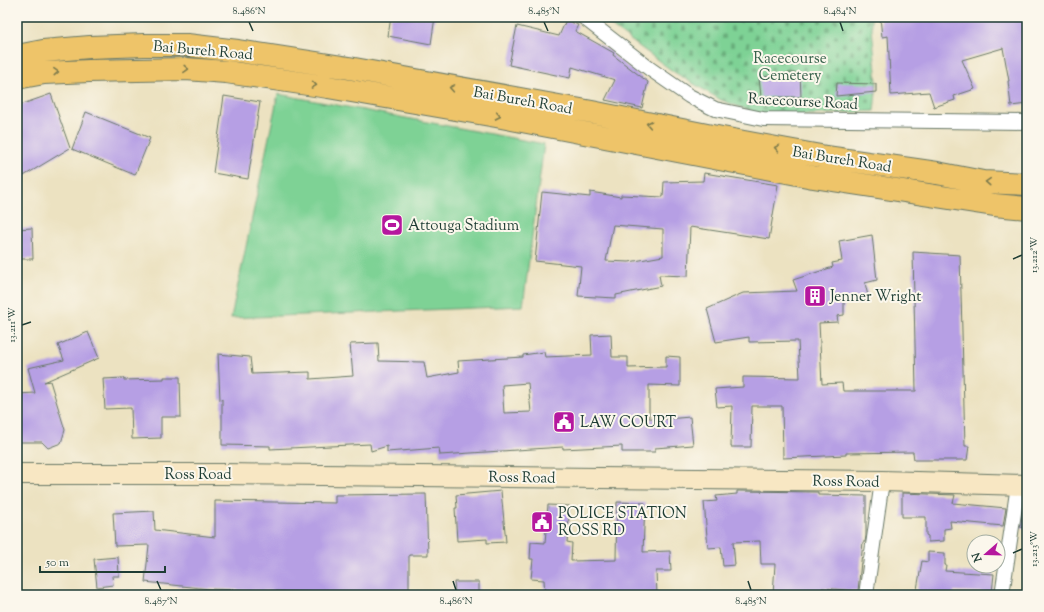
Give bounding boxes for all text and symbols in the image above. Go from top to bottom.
text: 8.486°N [233,4,266,19]
text: 8.485°N [528,4,560,19]
text: 8.484°N [824,4,856,19]
street label: Bai Bureh Road [152,37,254,66]
park label: Racecourse Cemetery [753,49,827,87]
one-way arrow [183,65,189,73]
one-way arrow [53,68,59,77]
one-way arrow [311,80,317,89]
street label: Bai Bureh Road [472,82,574,121]
one-way arrow [449,84,456,92]
street label: Racecourse Road [747,89,859,116]
one-way arrow [495,112,501,120]
one-way arrow [646,120,652,128]
street label: Bai Bureh Road [791,142,893,179]
one-way arrow [774,144,780,153]
one-way arrow [985,177,991,186]
sports icon: Attouga Stadium [379,212,405,238]
place label: Attouga Stadium [408,216,520,237]
text: 13.212°W [1027,237,1042,273]
building icon: Jenner Wright [802,283,828,309]
place label: Jenner Wright [829,287,921,308]
text: 13.211°W [5,307,20,343]
public building icon: LAW COURT [551,409,577,435]
place label: LAW COURT [580,413,677,434]
street label: Ross Road [164,465,232,486]
street label: Ross Road [488,467,556,490]
street label: Ross Road [812,471,880,494]
place label: POLICE STATION ROSS RD [558,504,687,542]
public building icon: POLICE STATION ROSS RD [529,509,555,535]
text: 13.213°W [1027,531,1042,567]
north arrow [966,534,1006,574]
scale bar [40,548,165,574]
text: N [968,550,987,565]
text: 50 m [45,554,69,572]
text: 8.487°N [144,594,178,609]
text: 8.486°N [440,594,473,609]
text: 8.485°N [735,594,767,609]

